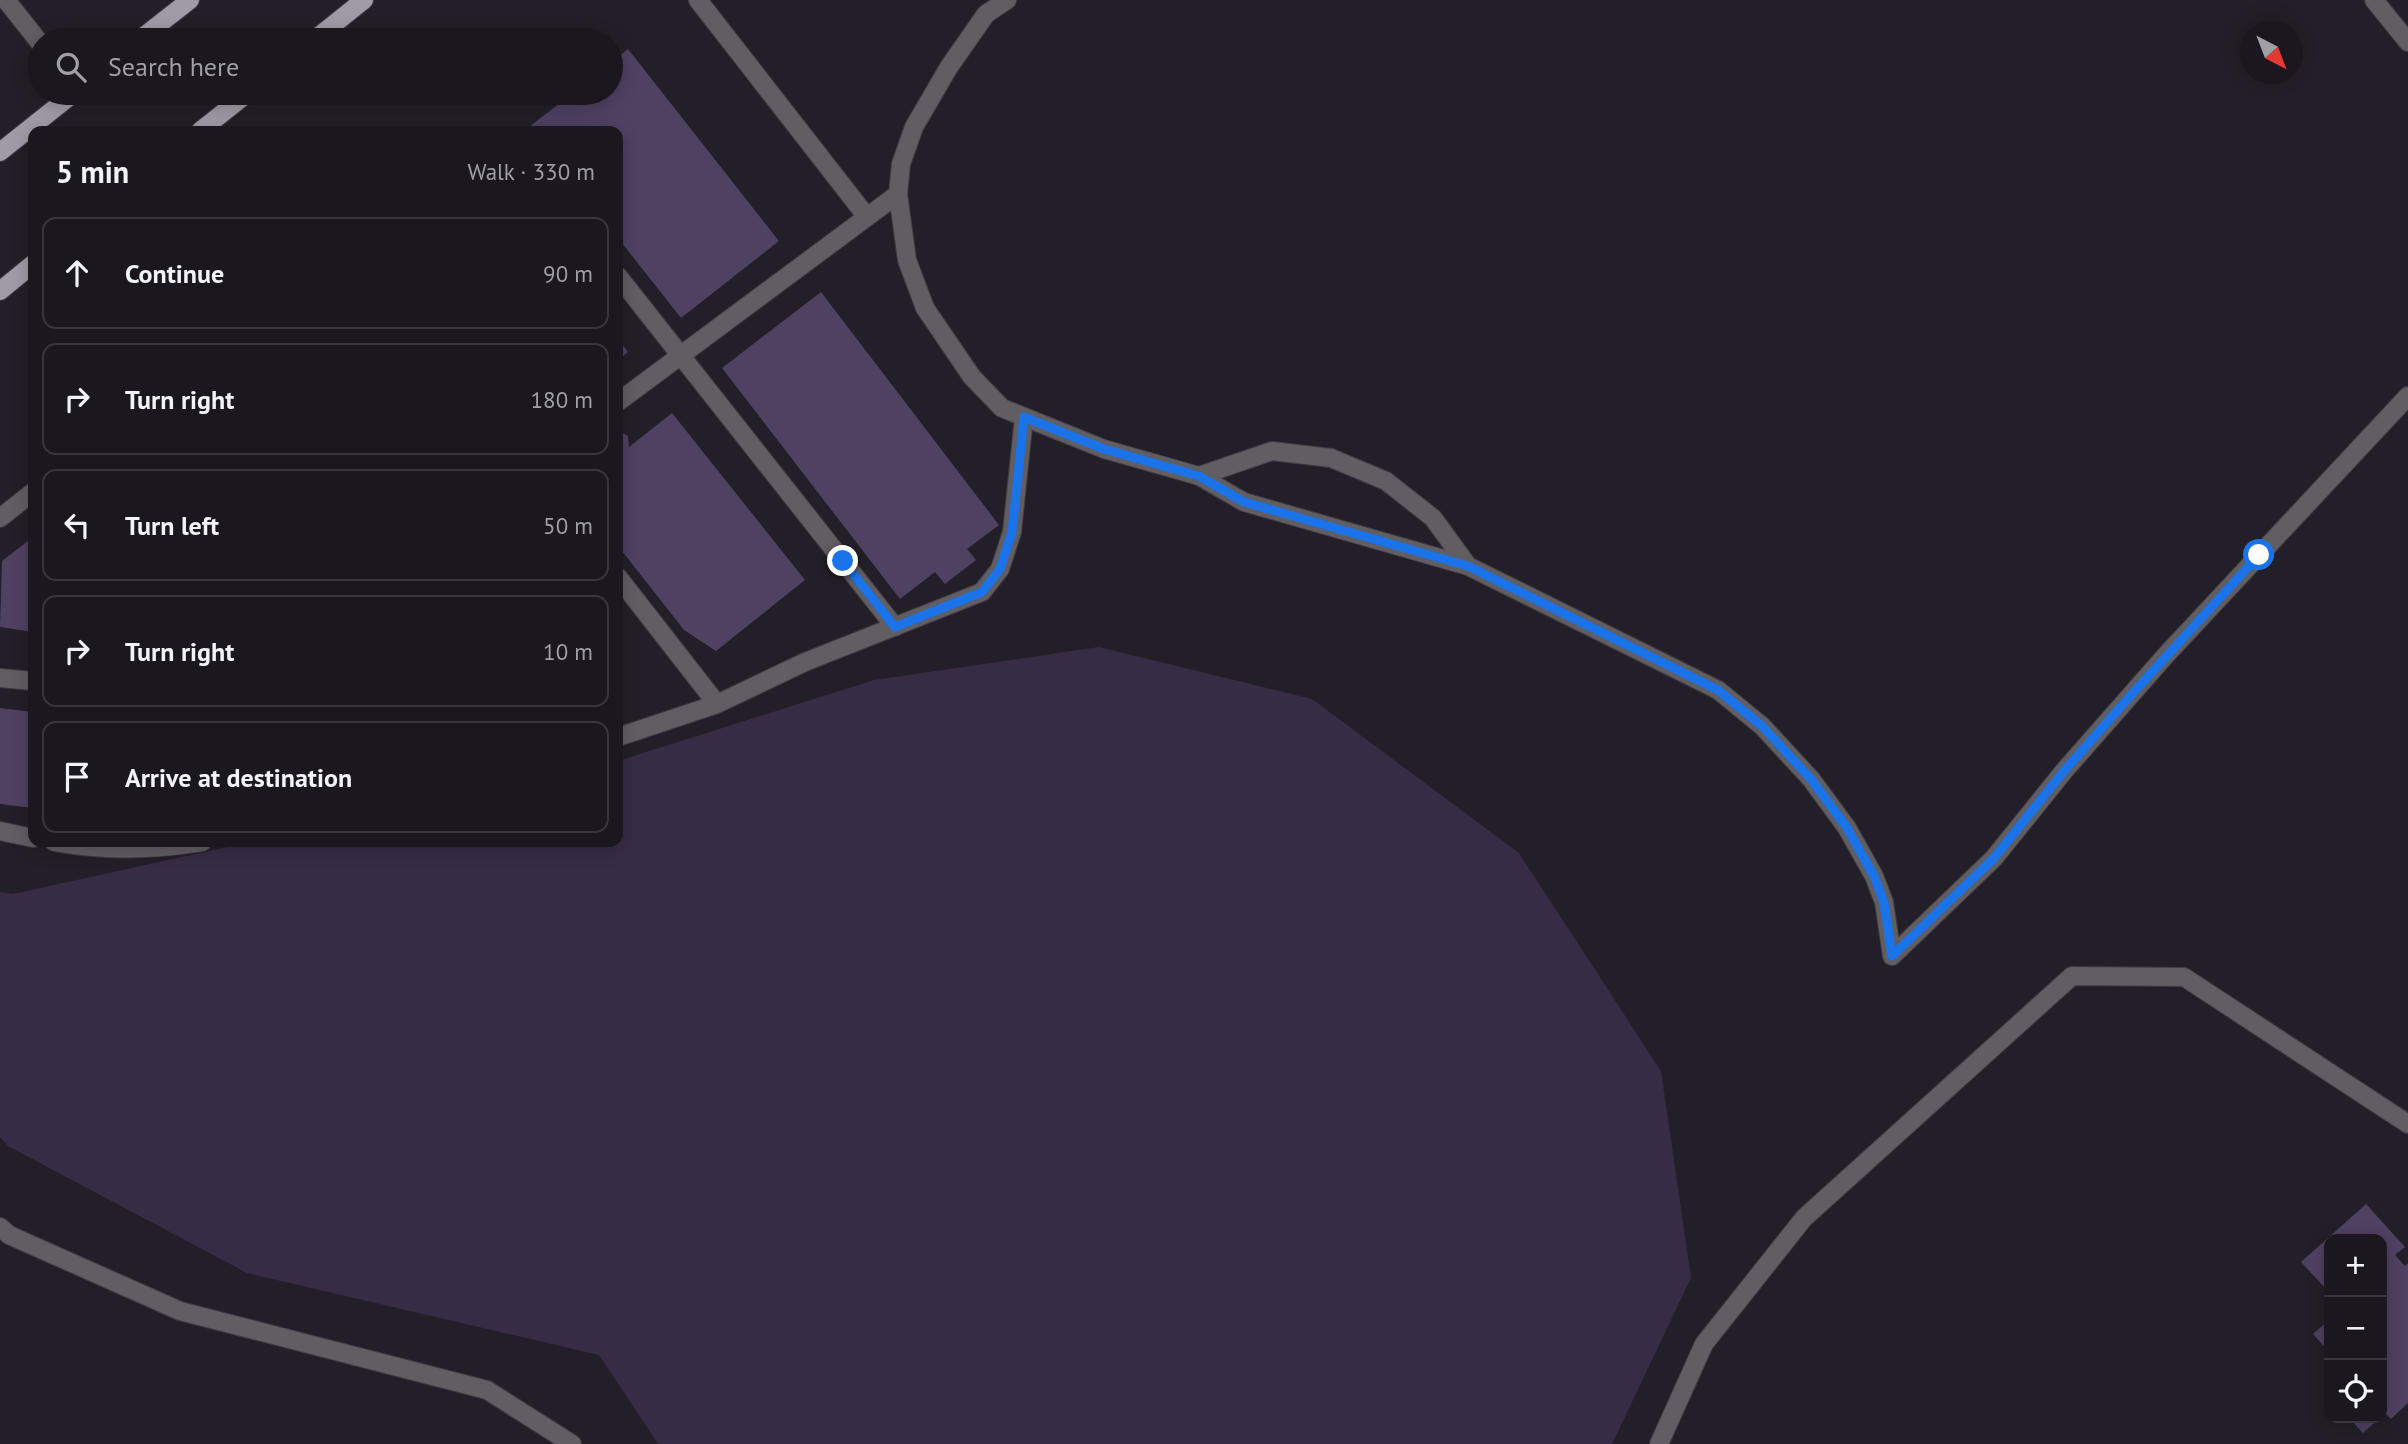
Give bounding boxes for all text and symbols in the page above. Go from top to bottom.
north arrow [2240,21,2303,84]
search box [28,28,623,105]
icon: search [52,48,90,86]
text: Search here [108,50,239,83]
text: 5 min [56,152,129,191]
text: Walk · 330 m [468,157,595,186]
icon: ahead [58,254,96,292]
text: Continue [125,257,224,290]
text: 90 m [543,259,593,288]
icon: right [58,380,96,418]
text: Turn right [125,383,234,416]
text: 180 m [531,385,593,414]
icon: left [58,506,96,544]
text: Turn left [125,509,219,542]
text: 50 m [543,511,593,540]
route start [2243,539,2274,570]
route end [827,545,858,576]
icon: right [58,632,96,670]
text: Turn right [125,635,234,668]
text: 10 m [543,637,593,666]
icon: arrive [58,758,96,796]
text: Arrive at destination [125,761,352,794]
map controls [2324,1234,2387,1423]
button: + [2324,1234,2387,1297]
button: − [2324,1297,2387,1360]
button: locate [2324,1360,2387,1423]

